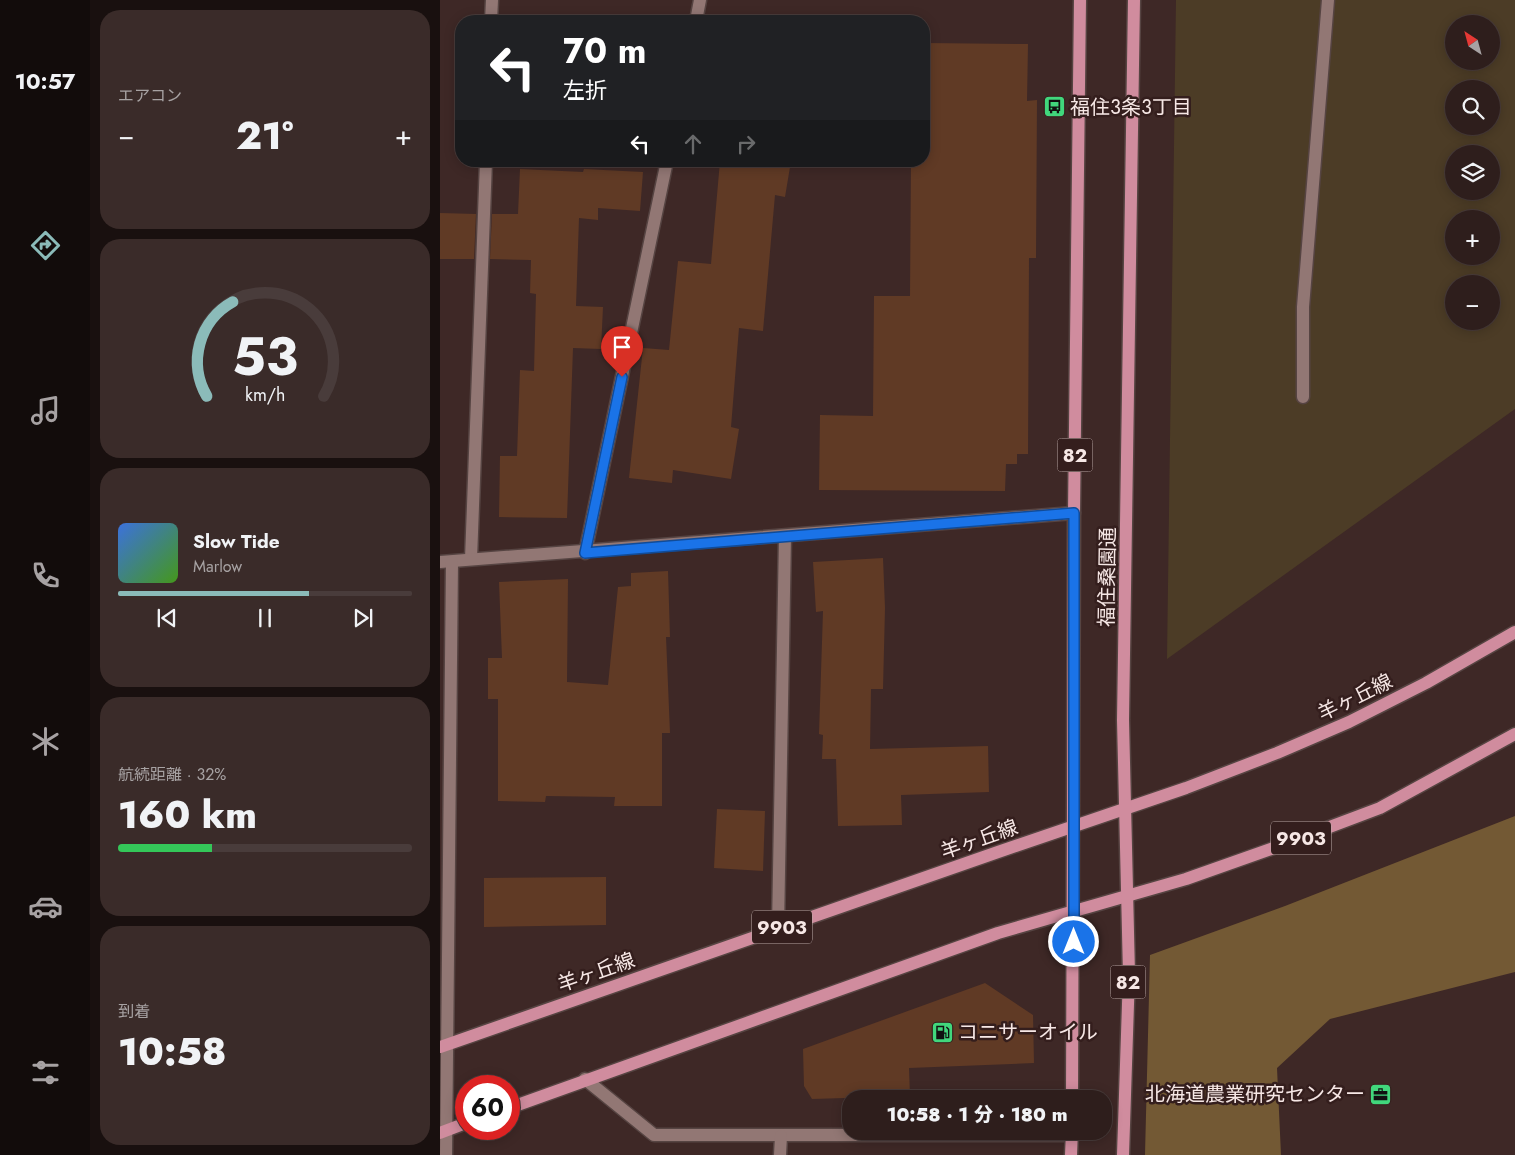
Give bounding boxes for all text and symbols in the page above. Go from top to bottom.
north arrow [1445,15,1500,70]
map controls [1445,15,1500,330]
text: 70 m [563,26,646,76]
icon: left [480,35,545,100]
text: 10:57 [15,65,75,97]
text: 左折 [563,74,607,106]
button: search [1445,80,1500,135]
text: エアコン [118,84,182,107]
place label: 福住3条3丁目 [1070,93,1192,122]
bus stop icon: 福住3条3丁目 [1042,95,1066,119]
text: 21° [236,108,293,163]
text: − [118,115,135,156]
text: + [395,115,412,156]
icon: left [626,130,654,158]
icon: ahead [679,130,707,158]
icon: right [732,130,760,158]
button: layers [1445,145,1500,200]
button: + [1445,210,1500,265]
icon: directions [28,228,63,263]
button: − [1445,275,1500,330]
text: 53 [232,319,298,395]
pin [601,326,643,377]
icon: arrive [608,333,636,361]
text: km/h [245,382,285,408]
icon: music [28,393,63,428]
road number: 82 [1058,438,1092,472]
street label: 福住桑園通 [1092,527,1123,627]
text: Slow Tide [193,528,280,555]
text: Marlow [193,555,242,578]
icon: phone [28,558,63,593]
icon: previous [153,604,181,632]
icon: pause [251,604,279,632]
icon: next [349,604,377,632]
street label: 羊ヶ丘線 [1313,667,1398,728]
icon: climate [28,724,63,759]
text: 航続距離 · 32% [118,763,226,786]
text: 160 km [118,787,257,842]
street label: 羊ヶ丘線 [937,813,1022,866]
road number: 9903 [1271,821,1331,854]
icon: car [28,889,63,924]
road number: 9903 [752,910,812,944]
position arrow [1047,915,1099,967]
street label: 羊ヶ丘線 [554,946,639,999]
road number: 82 [1110,966,1146,999]
text: 到着 [118,1000,150,1023]
place label: コニサーオイル [958,1018,1098,1047]
fuel station icon: コニサーオイル [930,1020,954,1044]
text: 10:58 [118,1024,227,1079]
icon: filters [28,1055,63,1090]
speed limit sign: 60 [455,1075,520,1140]
place label: 北海道農業研究センター [1145,1080,1365,1109]
office icon: 北海道農業研究センター [1369,1082,1393,1106]
text: 10:58 · 1 分 · 180 m [886,1101,1068,1128]

